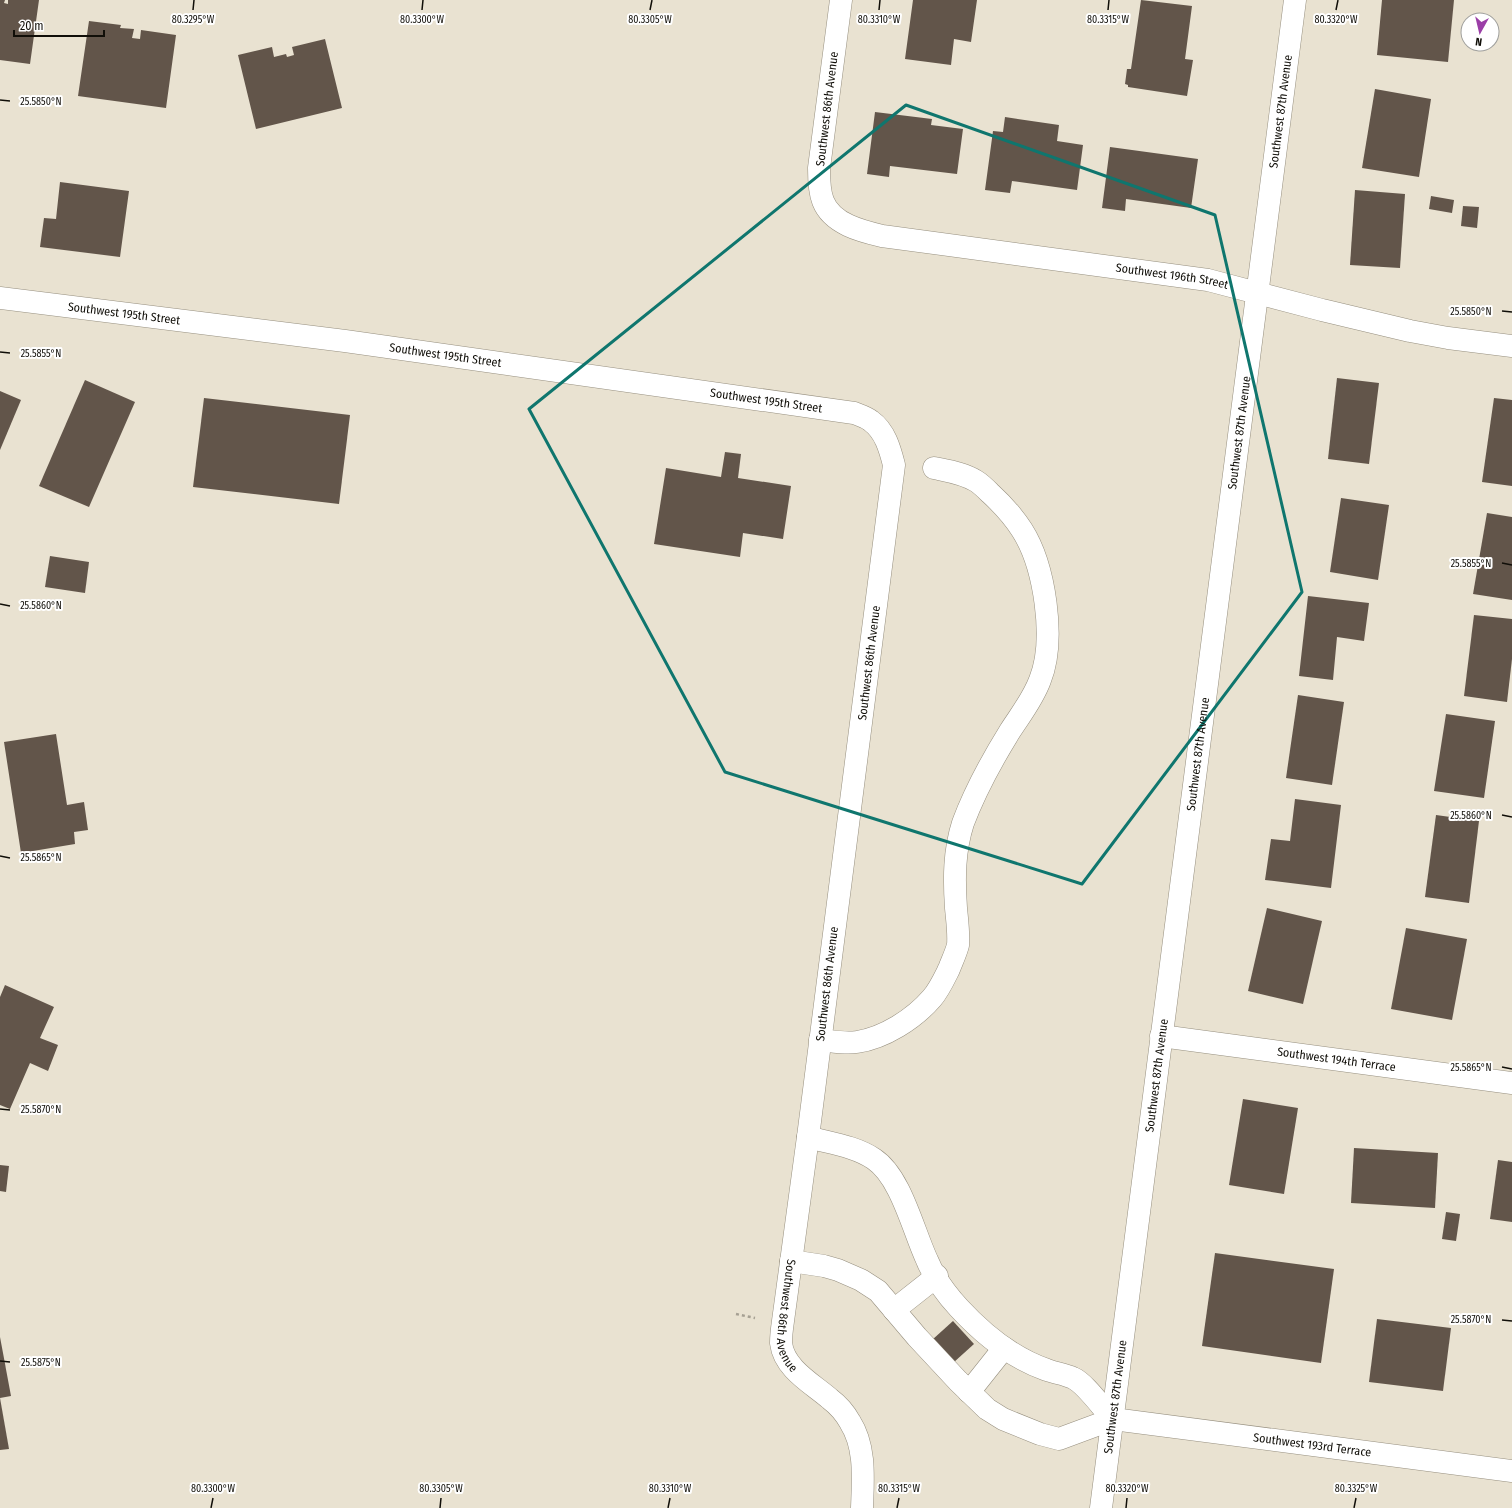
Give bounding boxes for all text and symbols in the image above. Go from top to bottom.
scale bar [14,12,104,38]
north arrow [1460,12,1500,52]
text: 80.3295°W [172,14,215,26]
text: 80.3300°W [400,14,445,26]
text: 80.3305°W [628,14,672,26]
text: 80.3310°W [858,14,901,26]
text: 80.3315°W [1087,14,1129,26]
text: 80.3320°W [1314,14,1358,26]
text: 20 m [20,19,44,33]
text: N [1475,35,1483,48]
street label: Southwest 86th Avenue [813,51,841,167]
street label: Southwest 87th Avenue [1266,54,1295,169]
text: 25.5850°N [20,96,62,108]
street label: Southwest 196th Street [1115,261,1230,292]
street label: Southwest 195th Street [67,300,181,327]
text: 25.5850°N [1450,306,1492,318]
street label: Southwest 195th Street [388,340,502,370]
text: 25.5855°N [21,348,61,360]
street label: Southwest 87th Avenue [1225,375,1254,491]
street label: Southwest 195th Street [709,386,823,415]
text: 25.5855°N [1451,558,1491,570]
text: 25.5860°N [20,600,62,612]
street label: Southwest 86th Avenue [855,605,883,721]
street label: Southwest 87th Avenue [1184,697,1212,812]
text: 25.5860°N [1450,810,1492,822]
text: 25.5865°N [21,852,61,864]
street label: Southwest 86th Avenue [813,926,841,1042]
street label: Southwest 87th Avenue [1142,1018,1171,1133]
street label: Southwest 194th Terrace [1276,1045,1397,1074]
text: 25.5865°N [1451,1062,1491,1074]
text: 25.5870°N [21,1104,61,1116]
street label: Southwest 86th Avenue [774,1258,800,1375]
text: 25.5870°N [1451,1314,1491,1326]
street label: Southwest 87th Avenue [1101,1339,1130,1455]
text: 25.5875°N [21,1357,61,1369]
street label: Southwest 193rd Terrace [1252,1430,1372,1460]
text: 80.3300°W [191,1483,236,1495]
text: 80.3305°W [419,1483,463,1495]
text: 80.3310°W [649,1483,692,1495]
text: 80.3315°W [878,1483,920,1495]
text: 80.3320°W [1105,1483,1149,1495]
text: 80.3325°W [1335,1483,1378,1495]

